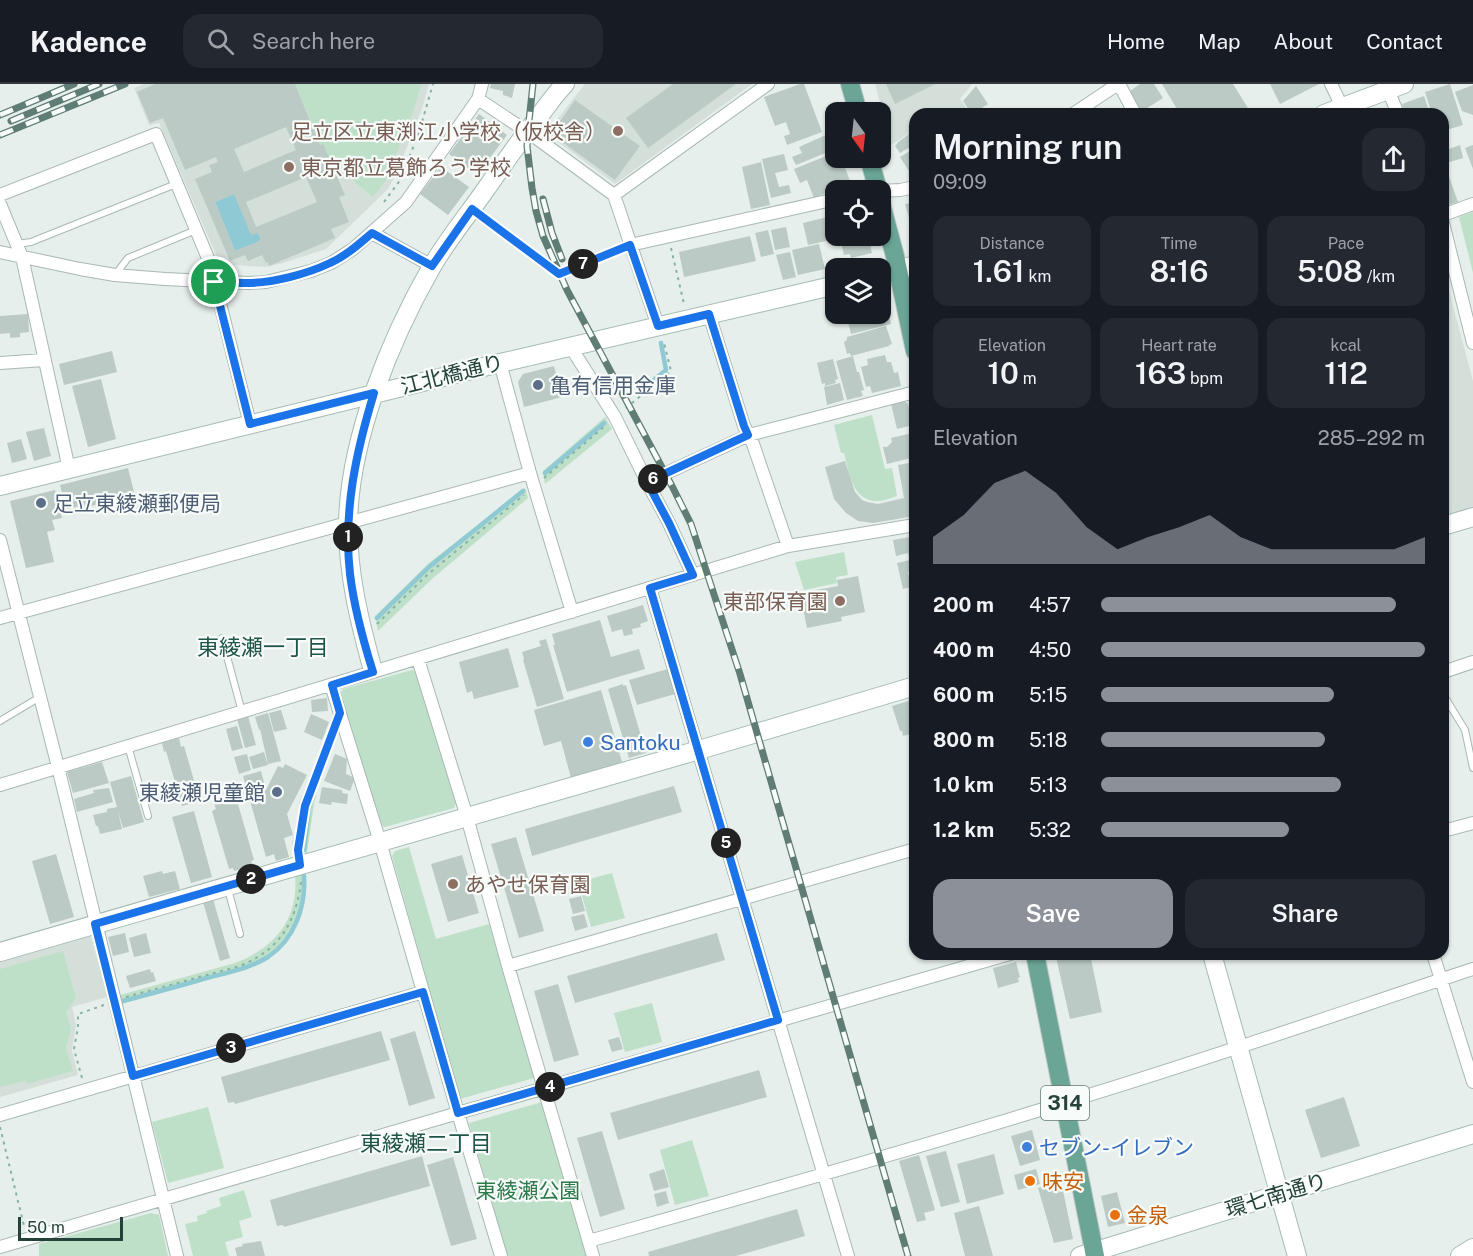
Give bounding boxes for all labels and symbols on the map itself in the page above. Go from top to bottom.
north arrow [825,102,891,168]
place label: 足立区立東渕江小学校（仮校舎） [291,119,606,144]
marker: 足立区立東渕江小学校（仮校舎） [611,124,625,138]
place label: 東京都立葛飾ろう学校 [301,155,511,180]
marker: 東京都立葛飾ろう学校 [282,160,296,174]
pin: 7 [568,249,598,279]
pin [188,256,239,307]
street label: 江北橋通り [398,349,506,399]
place label: 亀有信用金庫 [550,373,676,398]
marker: 亀有信用金庫 [531,378,545,392]
pin: 6 [638,464,668,494]
place label: 足立東綾瀬郵便局 [53,491,221,516]
marker: 足立東綾瀬郵便局 [34,496,48,510]
pin: 1 [333,522,363,552]
place label: 東部保育園 [723,589,828,614]
marker: 東部保育園 [833,594,847,608]
district label: 東綾瀬一丁目 [197,634,329,660]
place label: Santoku [600,730,681,755]
marker: Santoku [581,735,595,749]
place label: 東綾瀬児童館 [139,780,265,805]
marker: 東綾瀬児童館 [270,785,284,799]
pin: 5 [711,828,741,858]
pin: 2 [236,864,266,894]
place label: あやせ保育園 [465,872,591,897]
marker: あやせ保育園 [446,877,460,891]
pin: 3 [216,1033,246,1063]
pin: 4 [535,1072,565,1102]
road number: 314 [1041,1086,1089,1120]
district label: 東綾瀬二丁目 [360,1130,492,1156]
place label: セブン-イレブン [1039,1135,1194,1160]
marker: セブン-イレブン [1020,1140,1034,1154]
street label: 環七南通り [1222,1168,1330,1222]
place label: 味安 [1042,1169,1084,1194]
marker: 味安 [1023,1174,1037,1188]
park label: 東綾瀬公園 [476,1178,581,1203]
place label: 金泉 [1127,1203,1169,1228]
marker: 金泉 [1108,1208,1122,1222]
scale bar [18,1214,123,1242]

